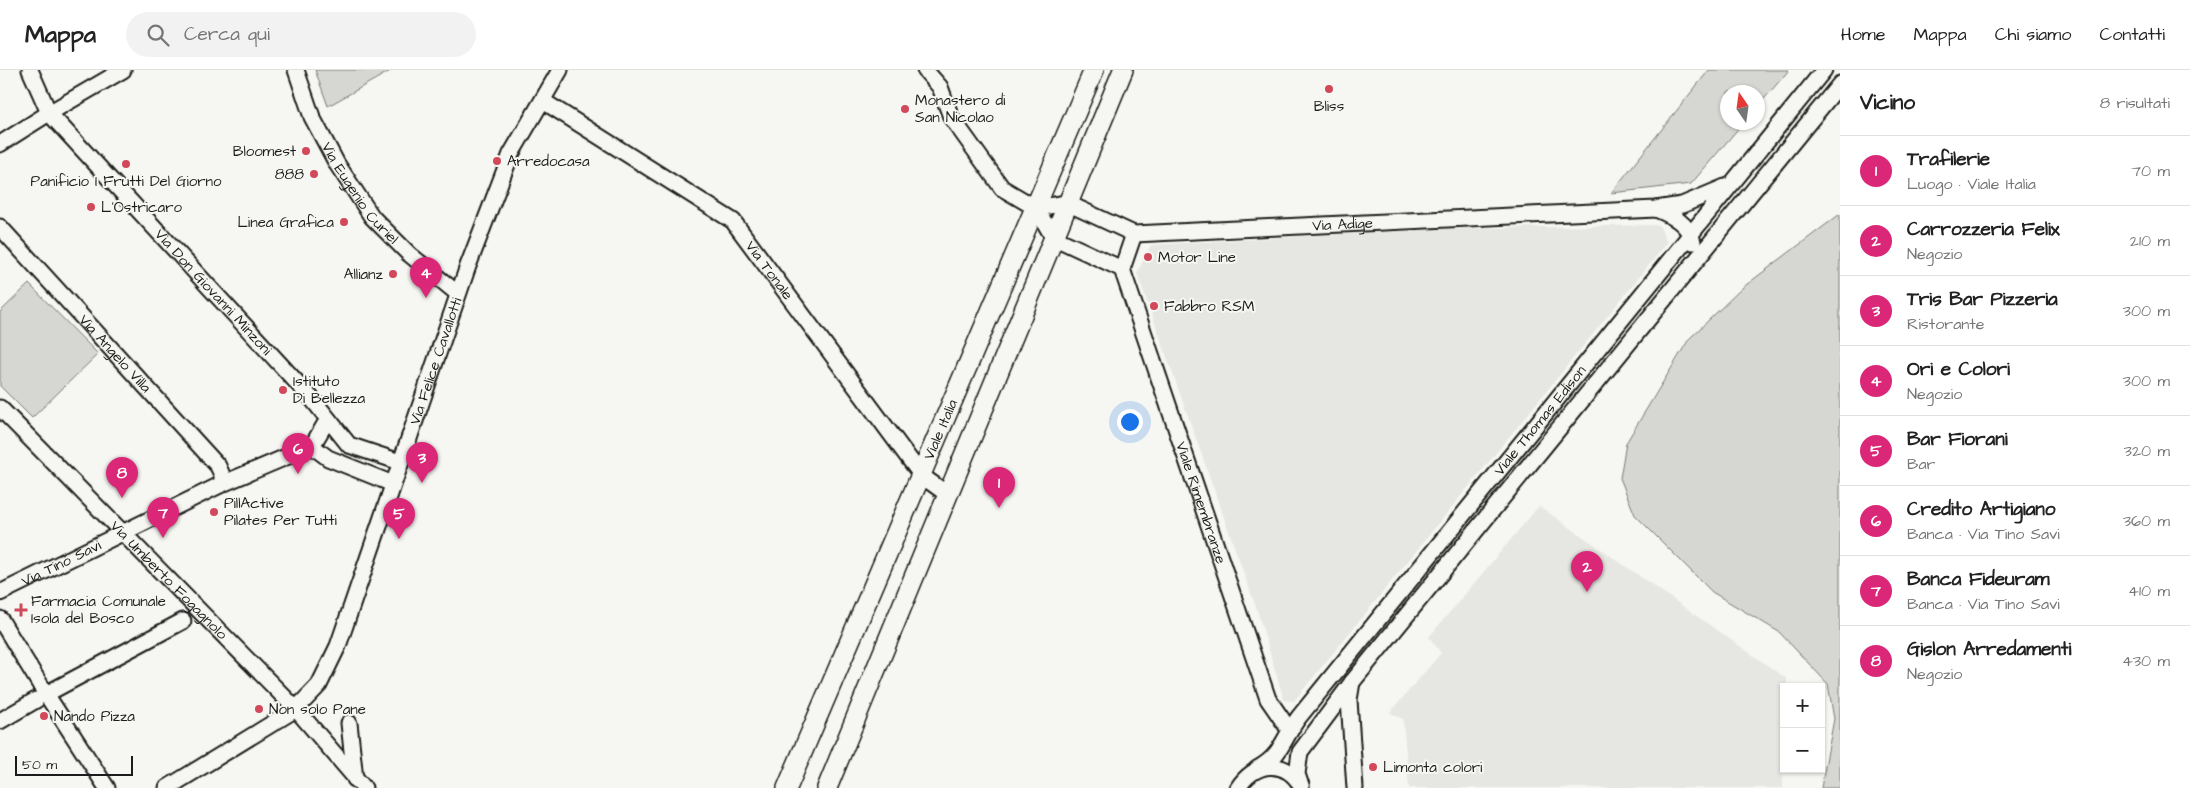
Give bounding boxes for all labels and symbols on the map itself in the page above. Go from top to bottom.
marker: Bliss [1323,83,1335,95]
north arrow [1720,85,1765,130]
place label: Monastero di San Nicolao [915,90,1006,128]
place label: Bliss [1314,96,1345,117]
marker: Monastero di San Nicolao [899,103,911,115]
street label: Via Eugenio Curiel [317,138,404,249]
place label: Bloomest [233,141,296,162]
marker: Bloomest [300,145,312,157]
place label: Arredocasa [507,151,590,172]
marker: Arredocasa [491,155,503,167]
marker: Panificio I Frutti Del Giorno [120,158,132,170]
place label: 888 [275,164,304,185]
marker: 888 [308,168,320,180]
place label: Panificio I Frutti Del Giorno [31,171,222,192]
place label: L'Ostricaro [101,197,182,218]
marker: L'Ostricaro [85,201,97,213]
place label: Linea Grafica [237,212,334,233]
street label: Via Adige [1312,212,1373,236]
marker: Linea Grafica [338,216,350,228]
street label: Via Don Giovanni Minzoni [150,224,277,360]
street label: Via Tonale [741,236,798,304]
place label: Motor Line [1158,247,1236,268]
marker: Motor Line [1142,251,1154,263]
pin: 4 [410,257,442,298]
place label: Allianz [344,264,384,285]
marker: Allianz [387,268,399,280]
street label: Via Felice Cavallotti [404,294,467,428]
place label: Fabbro RSM [1164,296,1254,317]
marker: Fabbro RSM [1148,300,1160,312]
street label: Via Angelo Villa [74,310,157,397]
street label: Viale Thomas Edison [1489,360,1591,480]
place label: Istituto Di Bellezza [293,371,365,409]
marker: Istituto Di Bellezza [277,384,289,396]
street label: Viale Italia [918,395,963,463]
your location [1117,409,1143,435]
pin: 6 [282,433,314,474]
street label: Viale Rimembranze [1171,439,1232,567]
pin: 3 [406,442,438,483]
pin: 8 [106,457,138,498]
pin: 1 [983,467,1015,508]
place label: PillActive Pilates Per Tutti [224,493,338,531]
pin: 7 [147,497,179,538]
pin: 5 [383,498,415,539]
marker: PillActive Pilates Per Tutti [208,506,220,518]
street label: Via Umberto Fogagnolo [106,516,233,644]
street label: Via Tino Savi [18,534,105,591]
pin: 2 [1571,551,1603,592]
place label: Farmacia Comunale Isola del Bosco [31,591,166,629]
marker: Farmacia Comunale Isola del Bosco [15,604,27,616]
place label: Non solo Pane [269,699,366,720]
marker: Non solo Pane [253,703,265,715]
place label: Nando Pizza [54,706,135,727]
marker: Nando Pizza [38,710,50,722]
scale bar [15,753,132,776]
place label: Limonta colori [1383,757,1483,778]
marker: Limonta colori [1367,761,1379,773]

